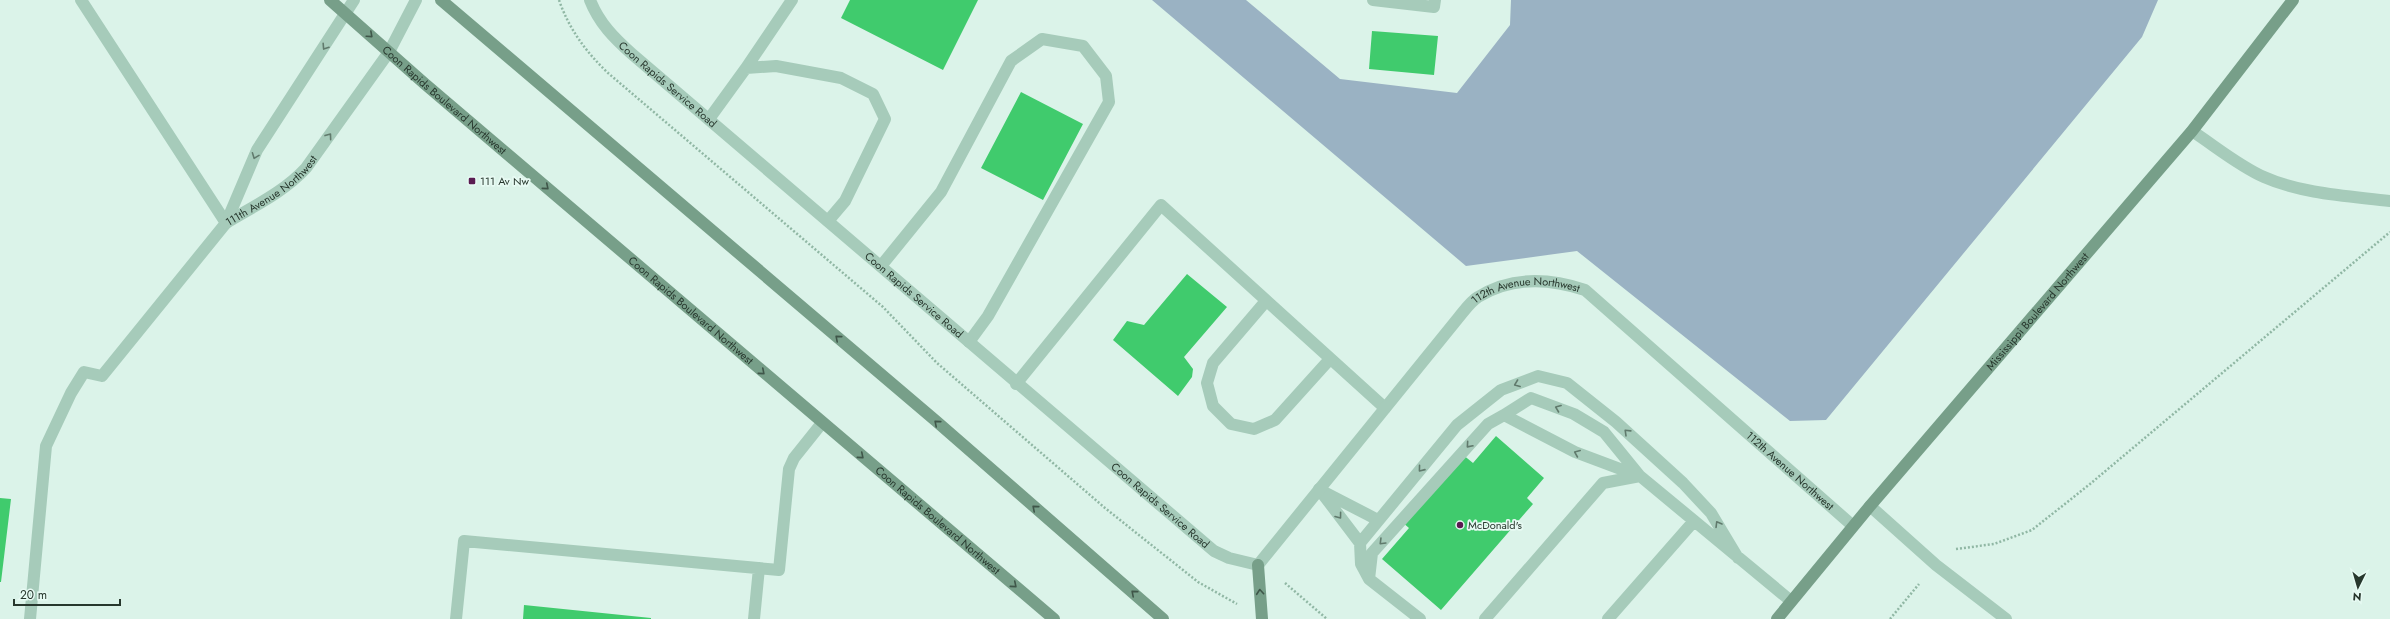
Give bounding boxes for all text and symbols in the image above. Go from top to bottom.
one-way arrow [365,30,373,38]
street label: Coon Rapids Service Road [615,38,720,131]
one-way arrow [323,42,330,49]
street label: Coon Rapids Boulevard Northwest [379,42,510,158]
one-way arrow [324,134,331,141]
street label: 111th Avenue Northwest [222,152,321,230]
one-way arrow [251,152,259,159]
place label: 111 Av Nw [480,173,530,189]
marker: 111 Av Nw [467,176,477,186]
one-way arrow [541,182,549,190]
street label: Coon Rapids Service Road [861,248,967,342]
street label: Mississippi Boulevard Northwest [1982,249,2092,374]
street label: Coon Rapids Boulevard Northwest [625,252,757,368]
street label: 112th Avenue Northwest [1467,273,1582,307]
one-way arrow [836,336,843,343]
one-way arrow [757,367,765,374]
one-way arrow [1513,379,1520,387]
one-way arrow [1555,405,1562,413]
one-way arrow [935,421,942,428]
street label: 112th Avenue Northwest [1743,428,1838,514]
one-way arrow [1624,429,1632,437]
one-way arrow [1466,440,1473,448]
one-way arrow [1574,449,1581,457]
one-way arrow [856,451,864,458]
street label: Coon Rapids Service Road [1108,459,1213,552]
street label: Coon Rapids Boulevard Northwest [872,462,1004,578]
one-way arrow [1418,464,1425,471]
one-way arrow [1033,506,1040,513]
one-way arrow [1334,512,1341,519]
place label: McDonald's [1468,517,1523,533]
marker: McDonald's [1455,520,1465,530]
one-way arrow [1715,521,1722,528]
one-way arrow [1380,537,1387,545]
north arrow [2338,567,2378,607]
scale bar [14,581,120,607]
one-way arrow [1009,581,1016,588]
text: 20 m [20,586,47,604]
one-way arrow [1256,589,1265,595]
text: N [2352,589,2362,605]
one-way arrow [1131,591,1138,598]

